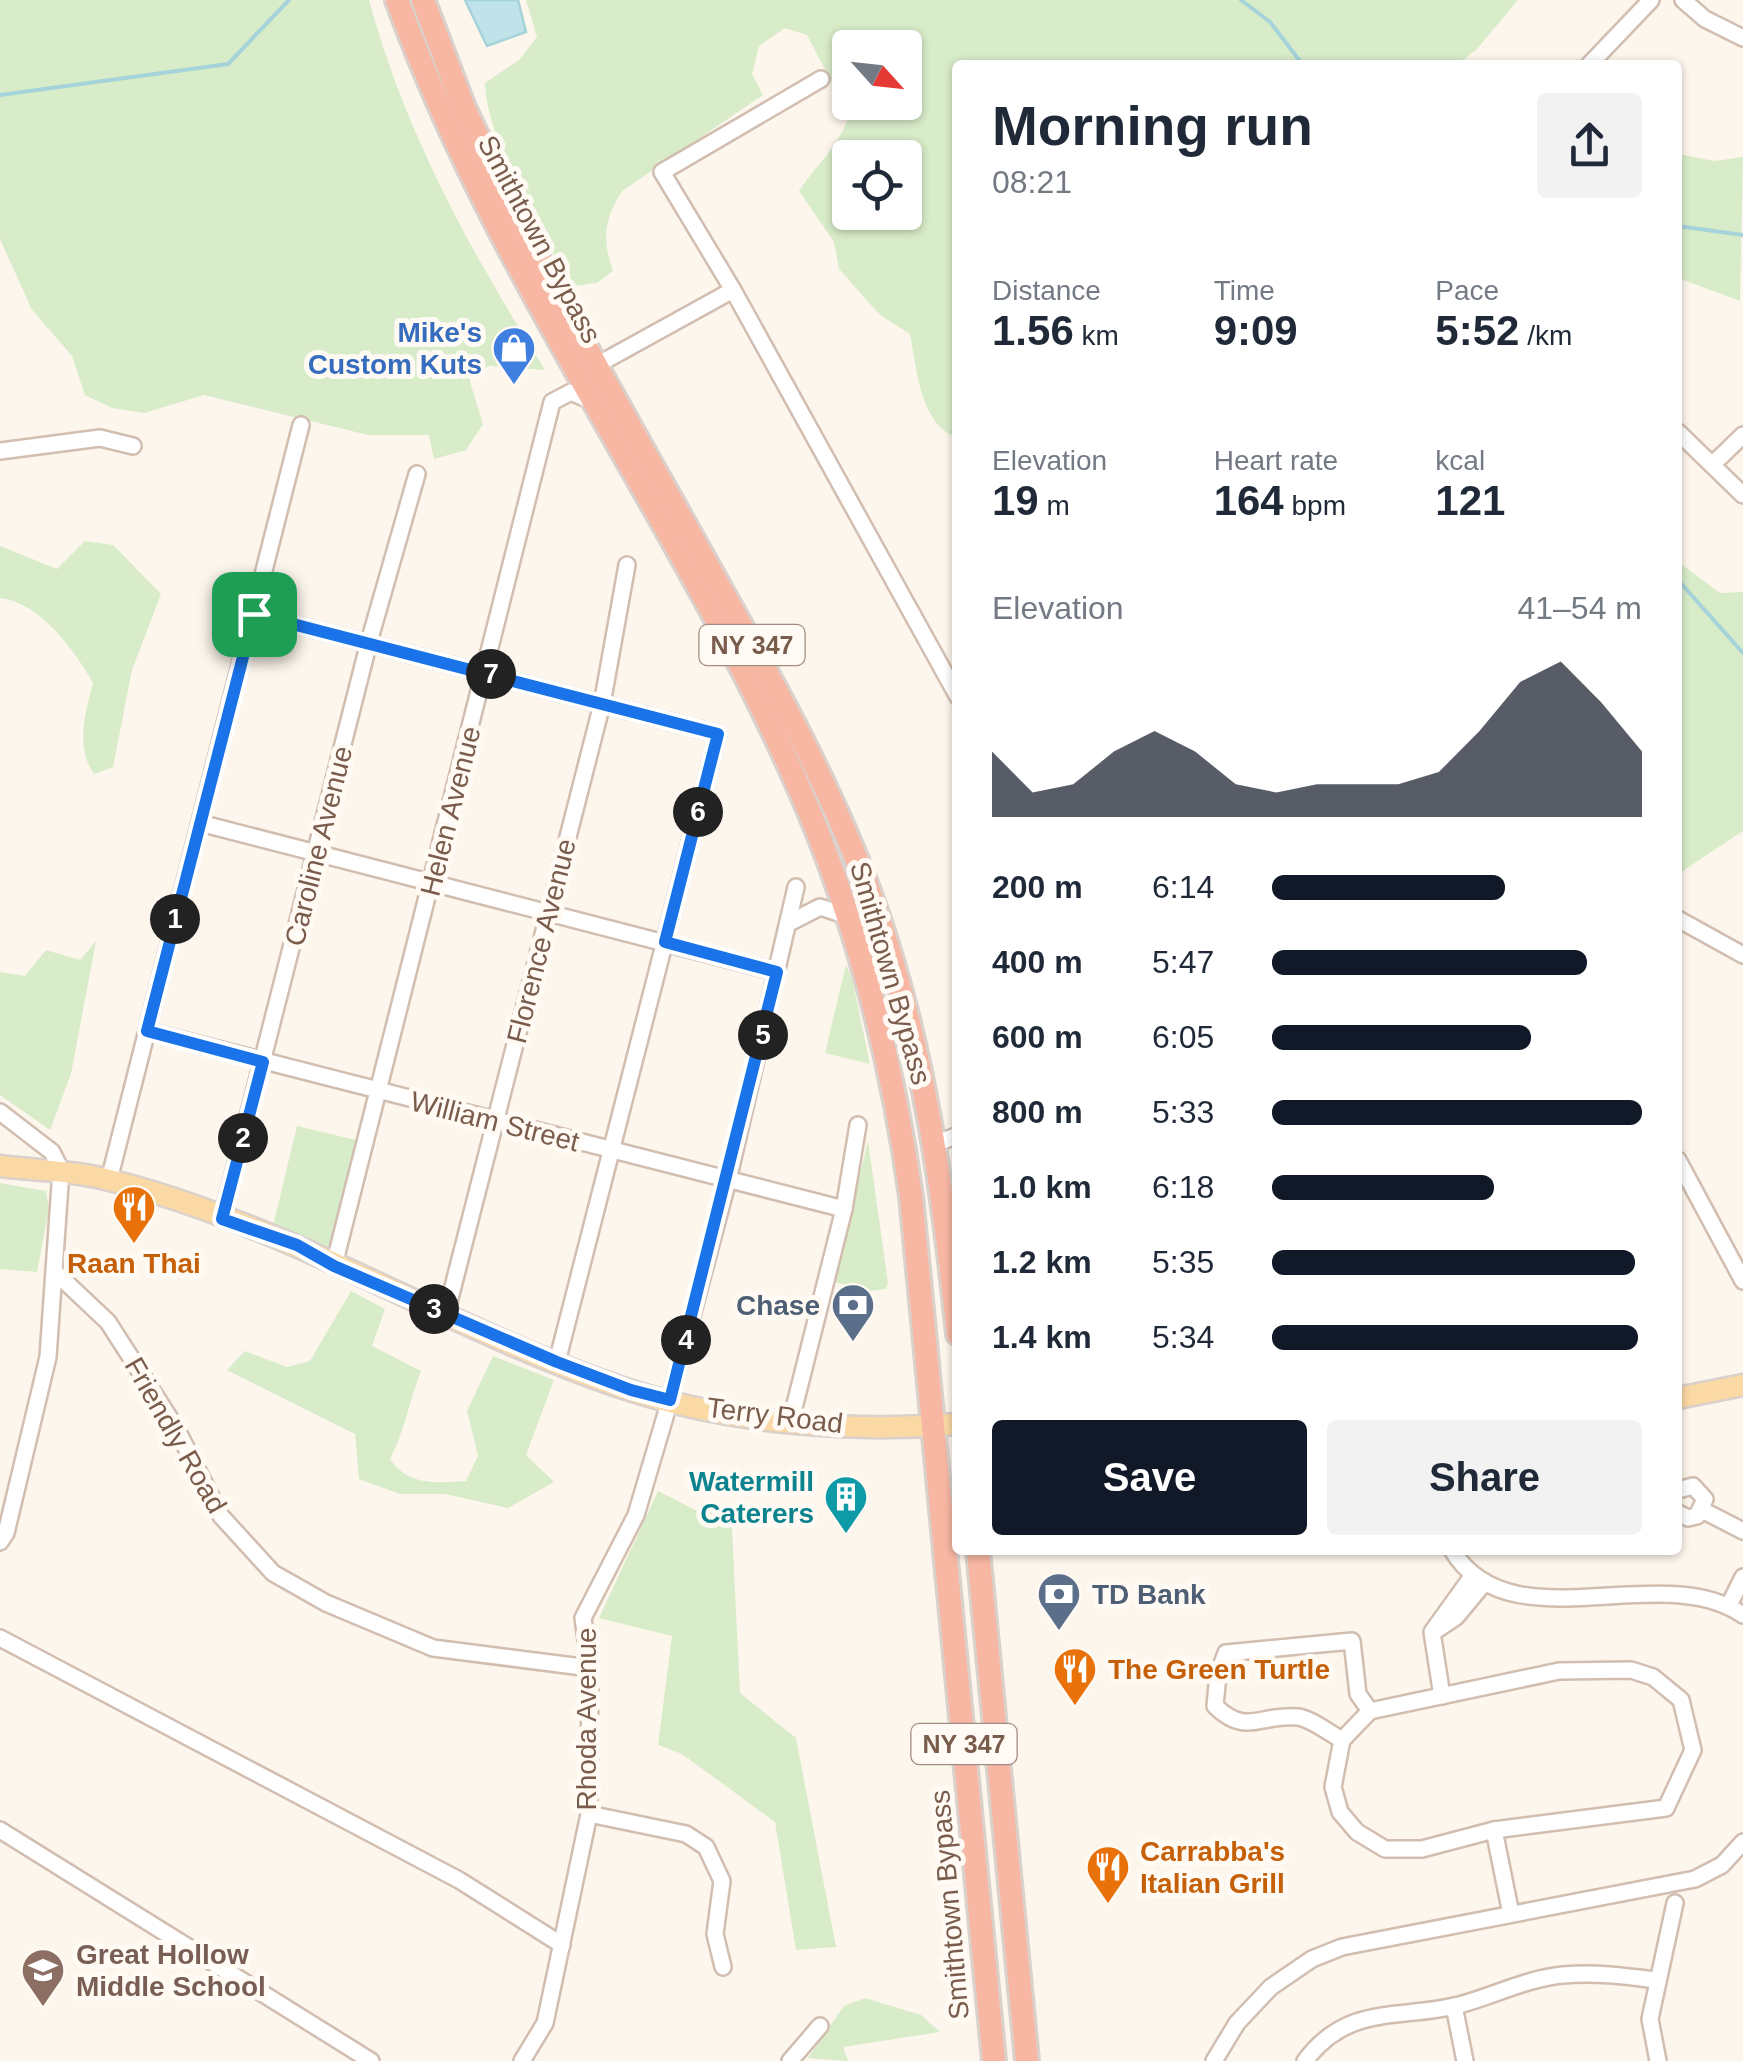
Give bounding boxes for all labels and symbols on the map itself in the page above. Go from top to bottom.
north arrow [832,30,922,120]
street label: Smithtown Bypass [472,130,607,348]
place label: Mike's Custom Kuts [308,317,482,380]
shop icon: Mike's Custom Kuts [491,325,537,386]
pin [212,572,297,657]
road number: NY 347 [700,625,804,665]
pin: 7 [466,649,516,699]
street label: Helen Avenue [414,723,487,899]
street label: Caroline Avenue [279,743,358,949]
pin: 6 [673,787,723,837]
street label: Florence Avenue [501,836,582,1047]
street label: Smithtown Bypass [844,858,937,1088]
pin: 1 [150,894,200,944]
pin: 5 [738,1010,788,1060]
street label: William Street [407,1086,583,1157]
pin: 2 [218,1113,268,1163]
restaurant icon: Raan Thai [111,1184,157,1245]
place label: Raan Thai [67,1248,201,1279]
bank icon: Chase [830,1282,876,1343]
pin: 3 [409,1284,459,1334]
place label: Chase [736,1290,820,1321]
pin: 4 [661,1315,711,1365]
street label: Friendly Road [119,1352,233,1518]
street label: Terry Road [705,1392,845,1439]
place label: Watermill Caterers [689,1466,814,1529]
building icon: Watermill Caterers [823,1474,869,1535]
bank icon: TD Bank [1036,1571,1082,1632]
place label: TD Bank [1092,1579,1206,1610]
street label: Rhoda Avenue [571,1627,602,1811]
restaurant icon: The Green Turtle [1052,1646,1098,1707]
place label: The Green Turtle [1108,1654,1330,1685]
road number: NY 347 [912,1724,1016,1764]
street label: Smithtown Bypass [924,1789,975,2021]
place label: Carrabba's Italian Grill [1140,1836,1285,1899]
restaurant icon: Carrabba's Italian Grill [1085,1844,1131,1905]
place label: Great Hollow Middle School [76,1939,266,2002]
school or university icon: Great Hollow Middle School [20,1947,66,2008]

